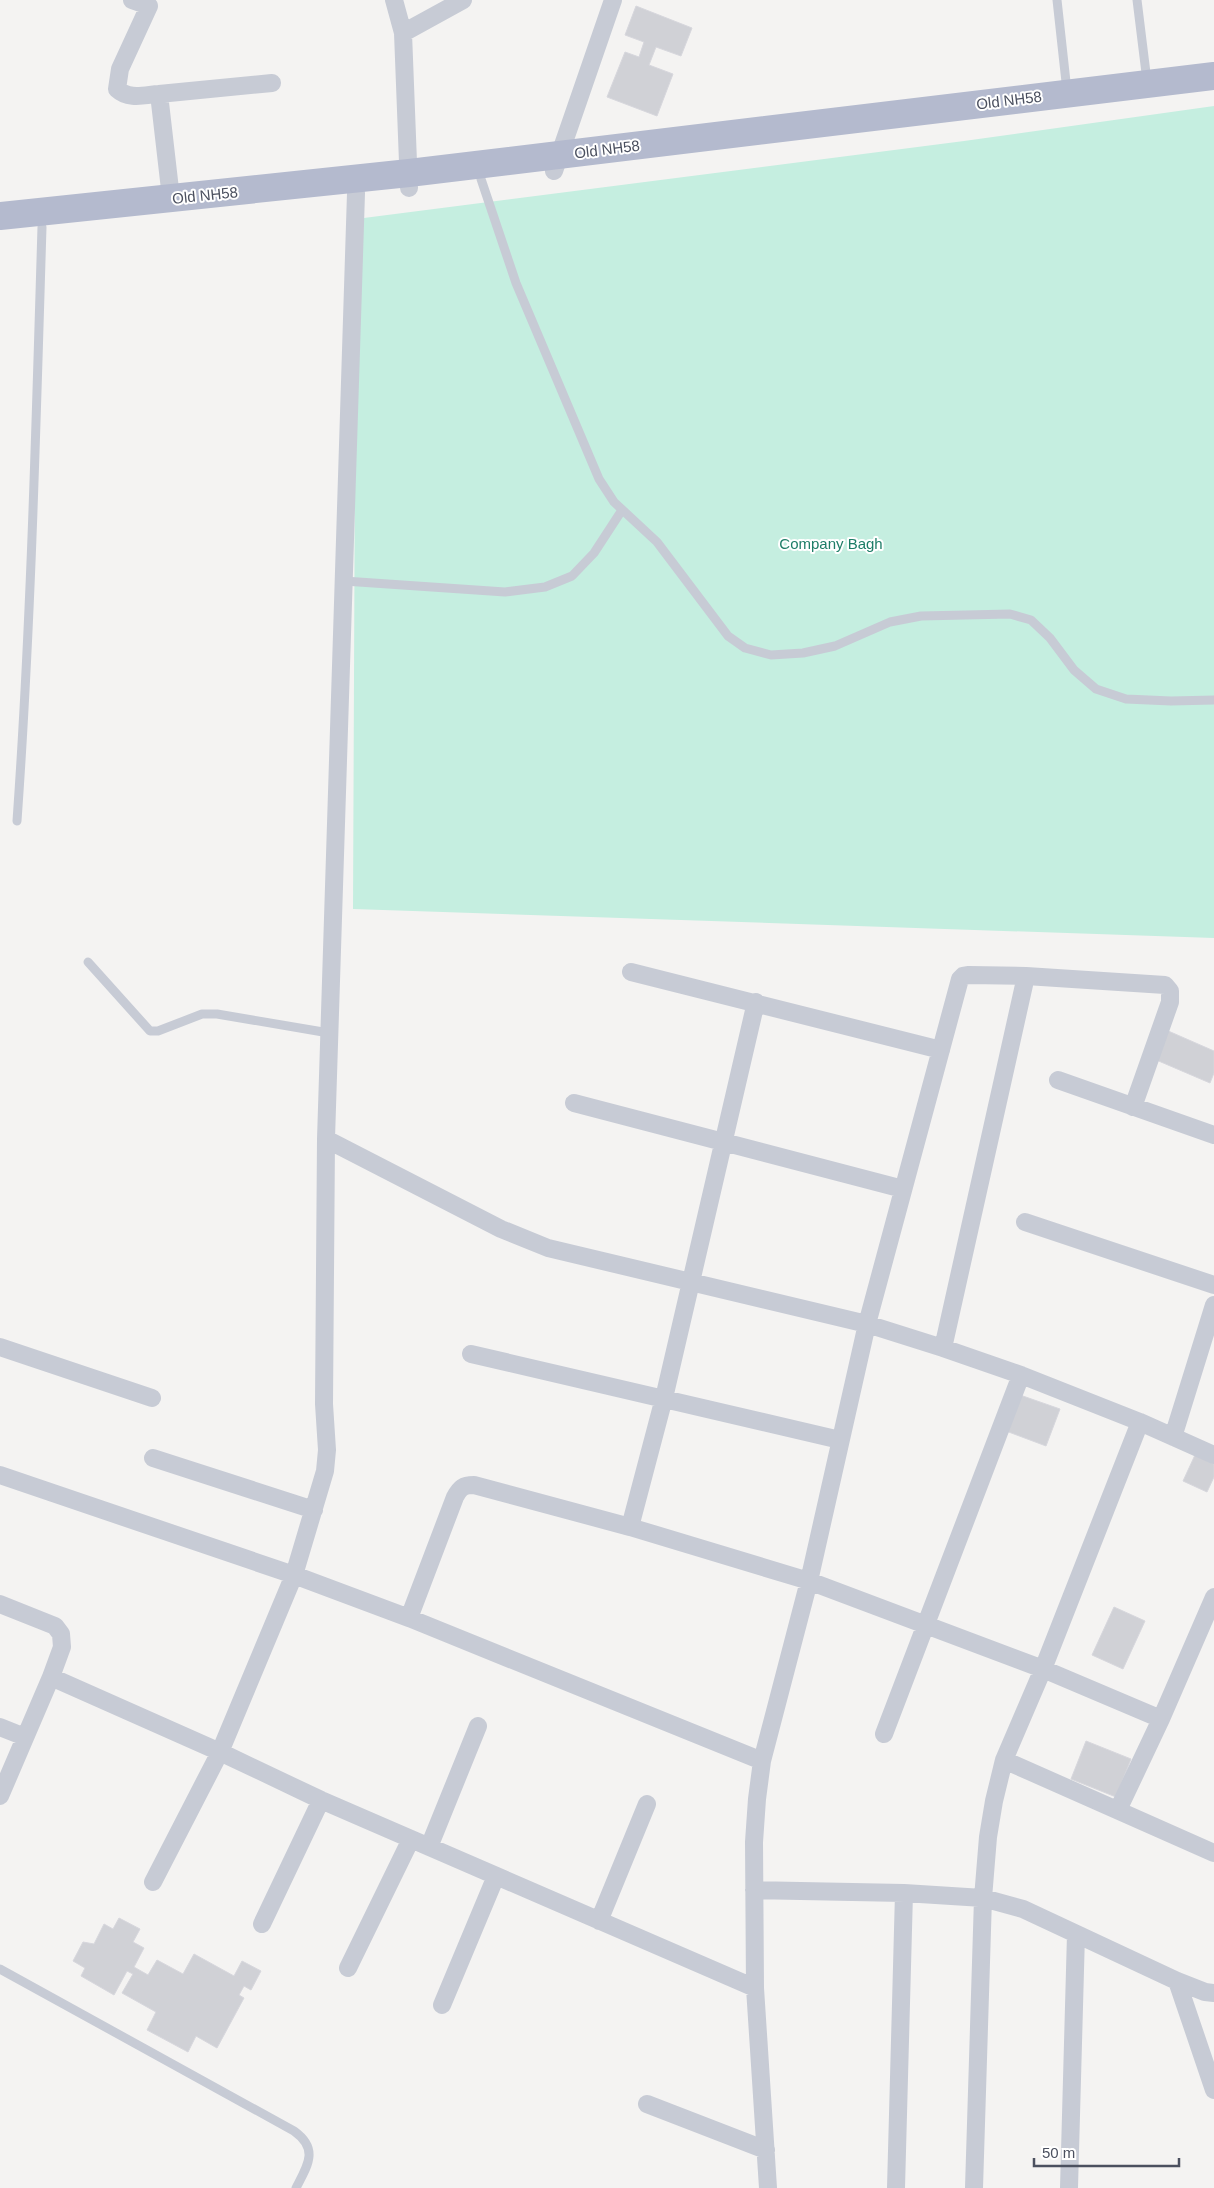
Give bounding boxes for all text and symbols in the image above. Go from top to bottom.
street label: Old NH58 [975,88,1043,112]
street label: Old NH58 [573,137,641,161]
street label: Old NH58 [171,183,239,207]
park label: Company Bagh [779,535,883,552]
scale bar [1034,2136,1179,2168]
text: 50 m [1042,2144,1075,2161]

